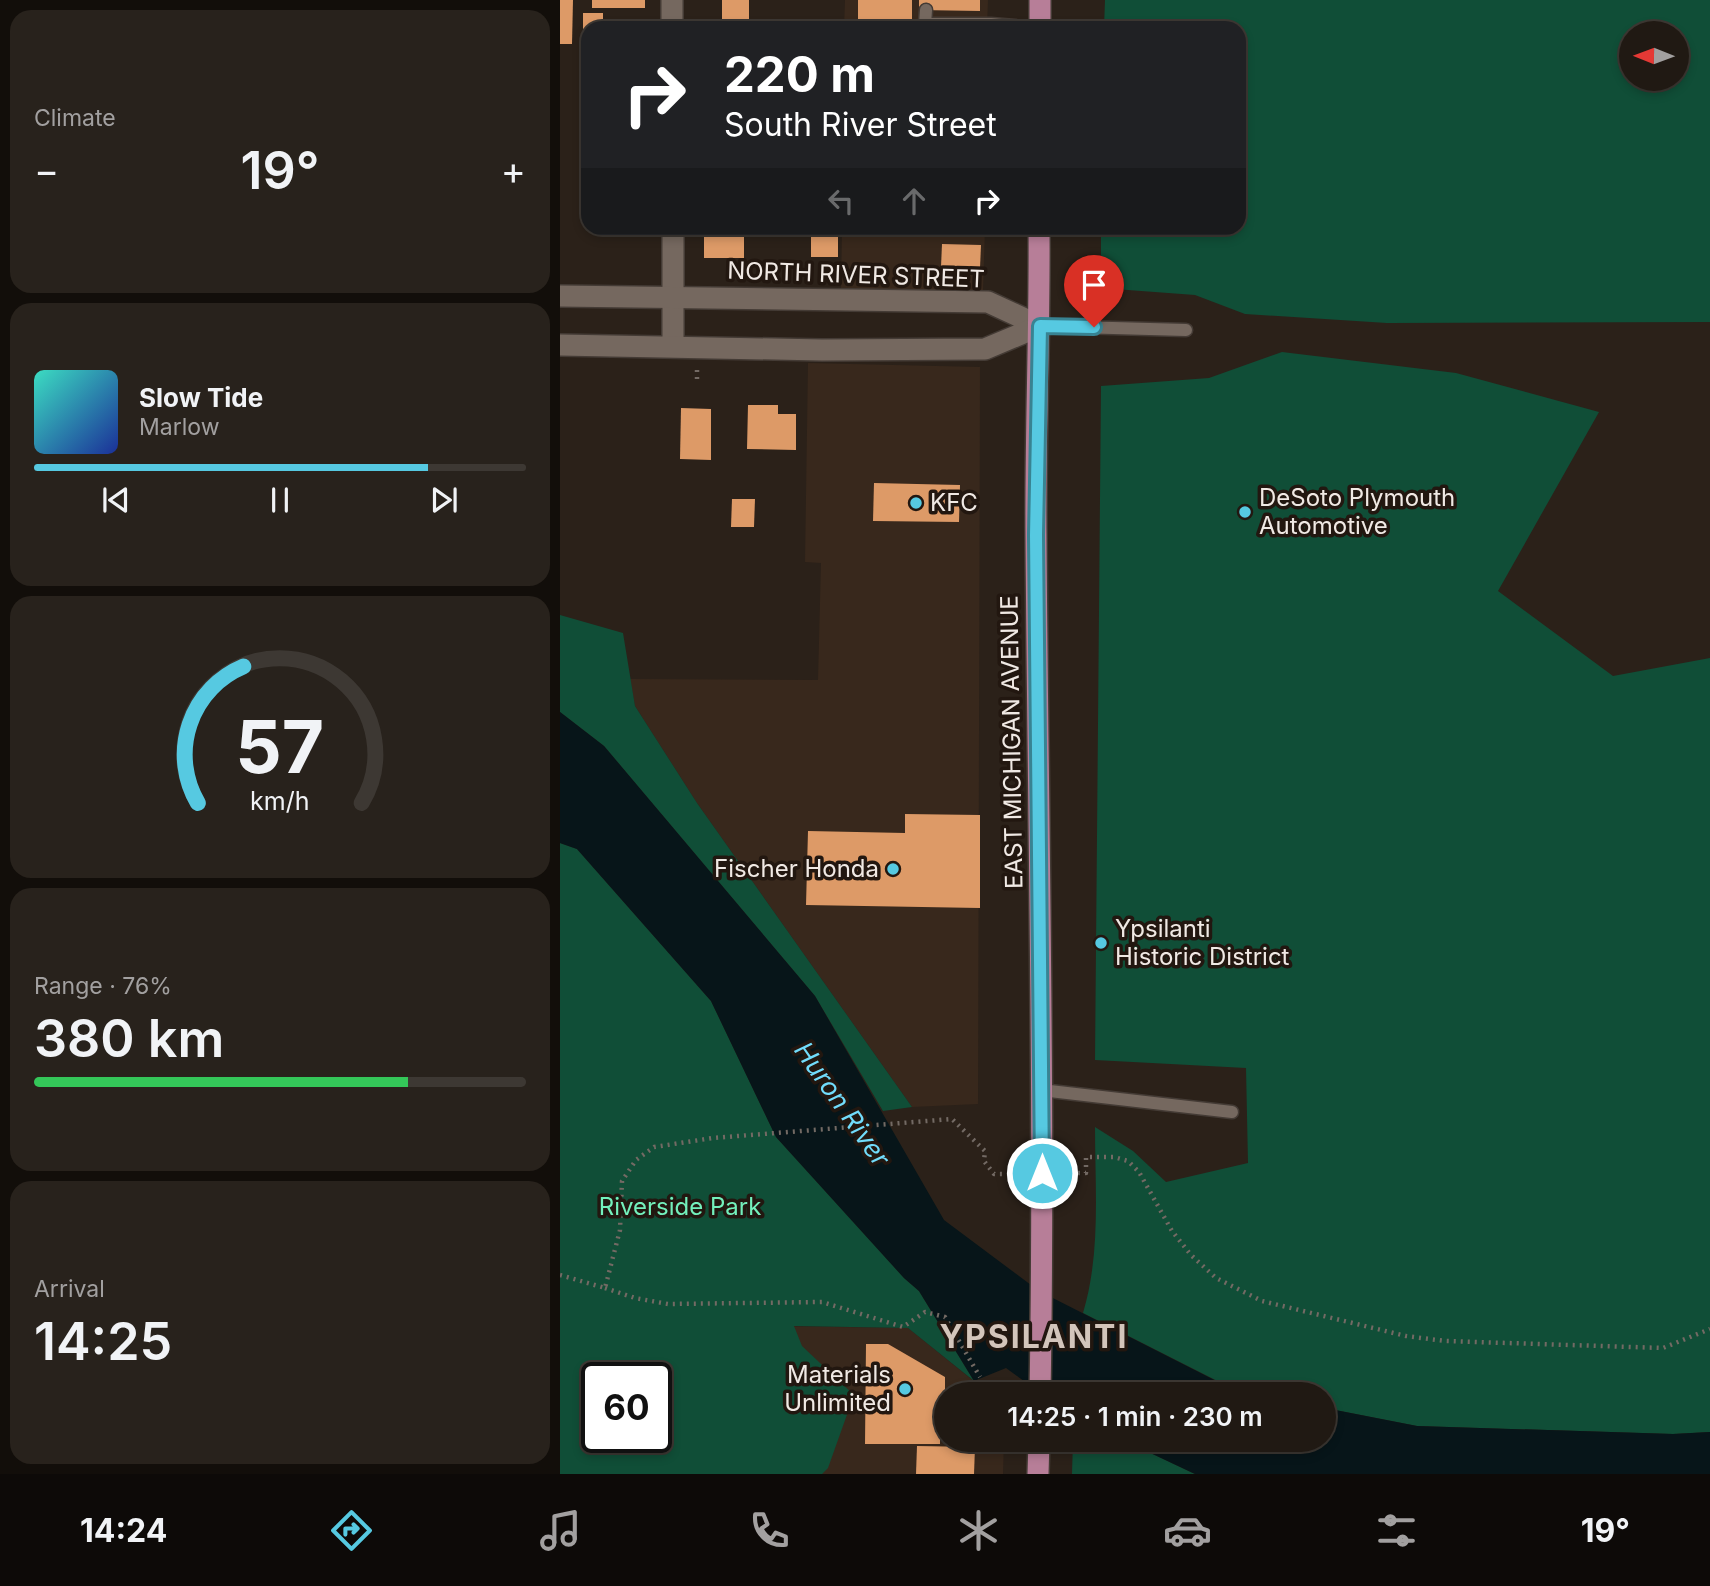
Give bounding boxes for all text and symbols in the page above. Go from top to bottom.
north arrow [1619,21,1689,91]
map controls [1619,21,1689,91]
text: 220 m [724,45,875,104]
icon: right [609,49,700,140]
text: Climate [34,104,116,132]
text: South River Street [724,105,997,144]
text: 19° [240,139,320,202]
text: − [34,147,59,193]
text: + [501,147,526,193]
icon: left [822,182,860,220]
icon: ahead [895,182,933,220]
icon: right [968,182,1006,220]
pin [1064,255,1124,327]
street label: NORTH RIVER STREET [727,256,985,293]
icon: arrive [1075,266,1113,304]
text: Slow Tide [139,382,263,413]
text: Marlow [139,413,219,441]
icon: previous [97,481,135,519]
icon: pause [261,481,299,519]
icon: next [425,481,463,519]
place label: DeSoto Plymouth Automotive [1259,483,1455,540]
place label: KFC [930,488,978,517]
marker: KFC [908,495,924,511]
marker: DeSoto Plymouth Automotive [1237,504,1253,520]
street label: EAST MICHIGAN AVENUE [994,595,1029,889]
text: 57 [236,702,324,791]
text: km/h [250,786,310,816]
place label: Fischer Honda [714,854,879,883]
marker: Fischer Honda [885,861,901,877]
place label: Ypsilanti Historic District [1115,914,1290,971]
marker: Ypsilanti Historic District [1093,935,1109,951]
text: Range · 76% [34,972,172,1000]
text: 380 km [34,1007,224,1070]
water label: Huron River [788,1036,897,1173]
position arrow [1005,1136,1079,1210]
park label: Riverside Park [599,1192,761,1221]
text: Arrival [34,1275,105,1303]
text: 14:25 [34,1310,172,1373]
district label: YPSILANTI [940,1317,1128,1356]
place label: Materials Unlimited [784,1360,891,1417]
speed limit sign: 60 [581,1362,672,1453]
marker: Materials Unlimited [897,1381,913,1397]
text: 14:25 · 1 min · 230 m [1007,1401,1263,1432]
icon: directions [327,1506,376,1555]
icon: music [536,1506,585,1555]
icon: phone [745,1506,794,1555]
icon: climate [954,1506,1003,1555]
icon: car [1163,1506,1212,1555]
icon: filters [1372,1506,1421,1555]
text: 14:24 [80,1511,167,1550]
text: 19° [1581,1511,1630,1550]

